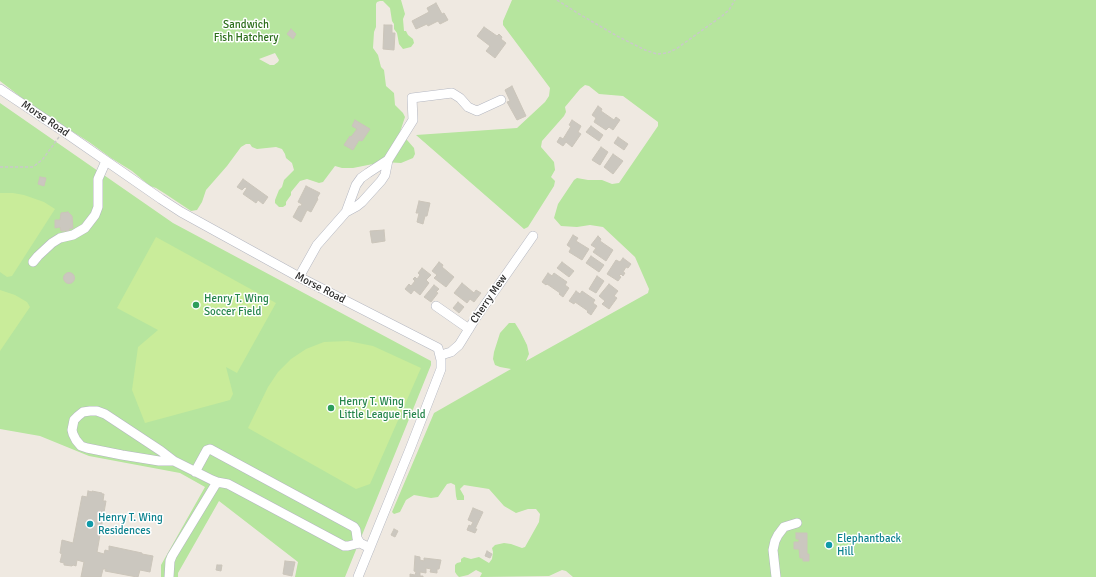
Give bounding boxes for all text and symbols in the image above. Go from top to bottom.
park label: Sandwich Fish Hatchery [214,18,278,44]
street label: Morse Road [19,98,71,140]
street label: Morse Road [293,270,347,306]
street label: Cherry Mew [468,272,510,326]
place label: Henry T. Wing Soccer Field [204,292,269,318]
marker: Henry T. Wing Soccer Field [191,300,201,310]
place label: Henry T. Wing Little League Field [339,395,426,421]
marker: Henry T. Wing Little League Field [326,403,336,413]
place label: Henry T. Wing Residences [98,511,163,537]
marker: Henry T. Wing Residences [85,519,95,529]
place label: Elephantback Hill [837,532,901,558]
marker: Elephantback Hill [824,540,834,550]

